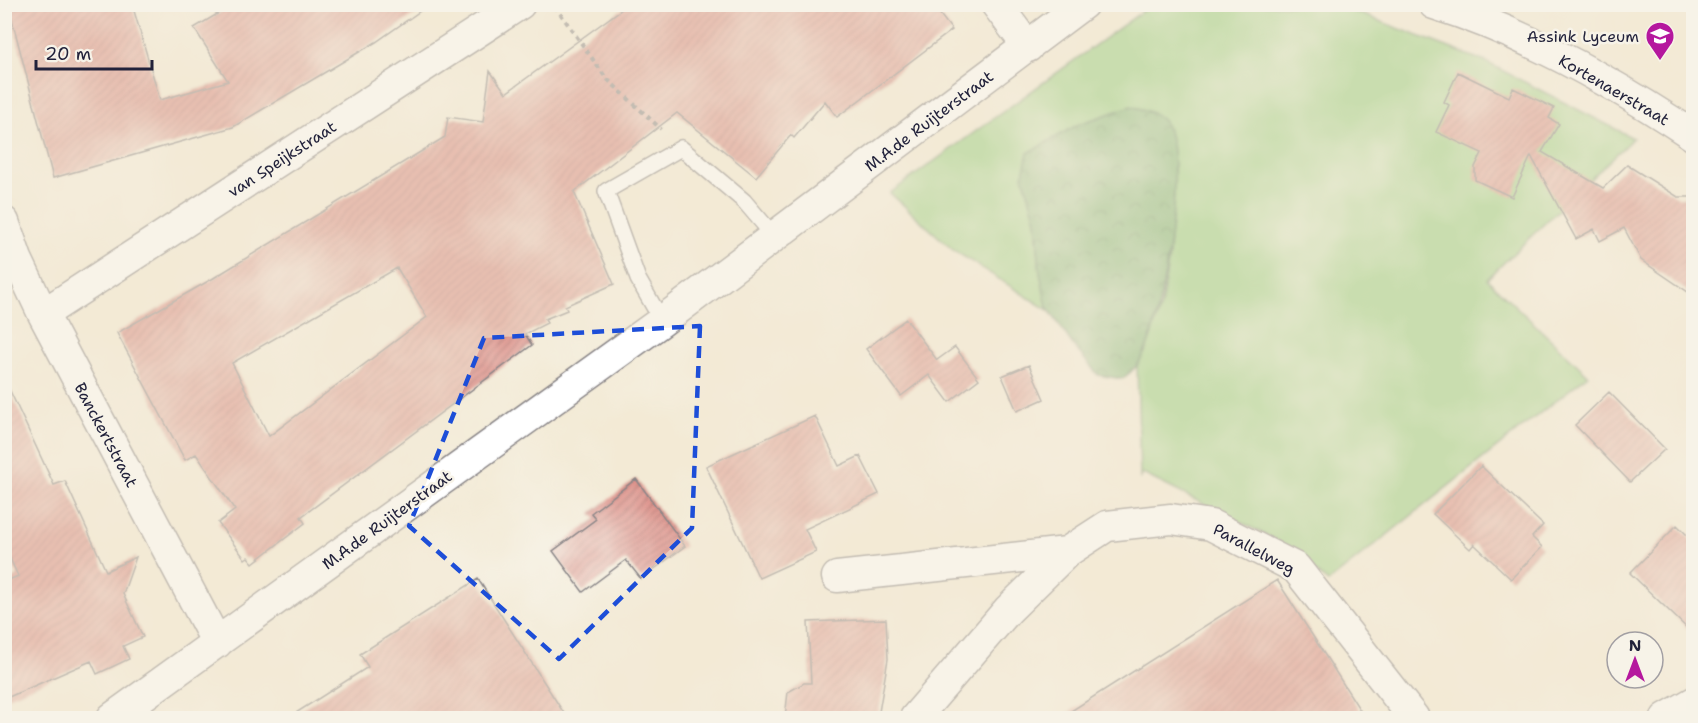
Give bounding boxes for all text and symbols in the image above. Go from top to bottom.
school or university icon: Assink Lyceum [1644,20,1676,62]
place label: Assink Lyceum [1527,26,1639,47]
scale bar [36,33,152,71]
text: 20 m [45,42,91,66]
street label: Kortenaerstraat [1555,50,1673,130]
street label: M.A.de Ruijterstraat [860,66,998,176]
street label: van Speijkstraat [224,116,340,202]
street label: Banckertstraat [70,379,142,491]
street label: M.A.de Ruijterstraat [318,466,456,574]
street label: Parallelweg [1209,519,1299,579]
north arrow [1605,630,1665,690]
text: N [1629,635,1641,656]

